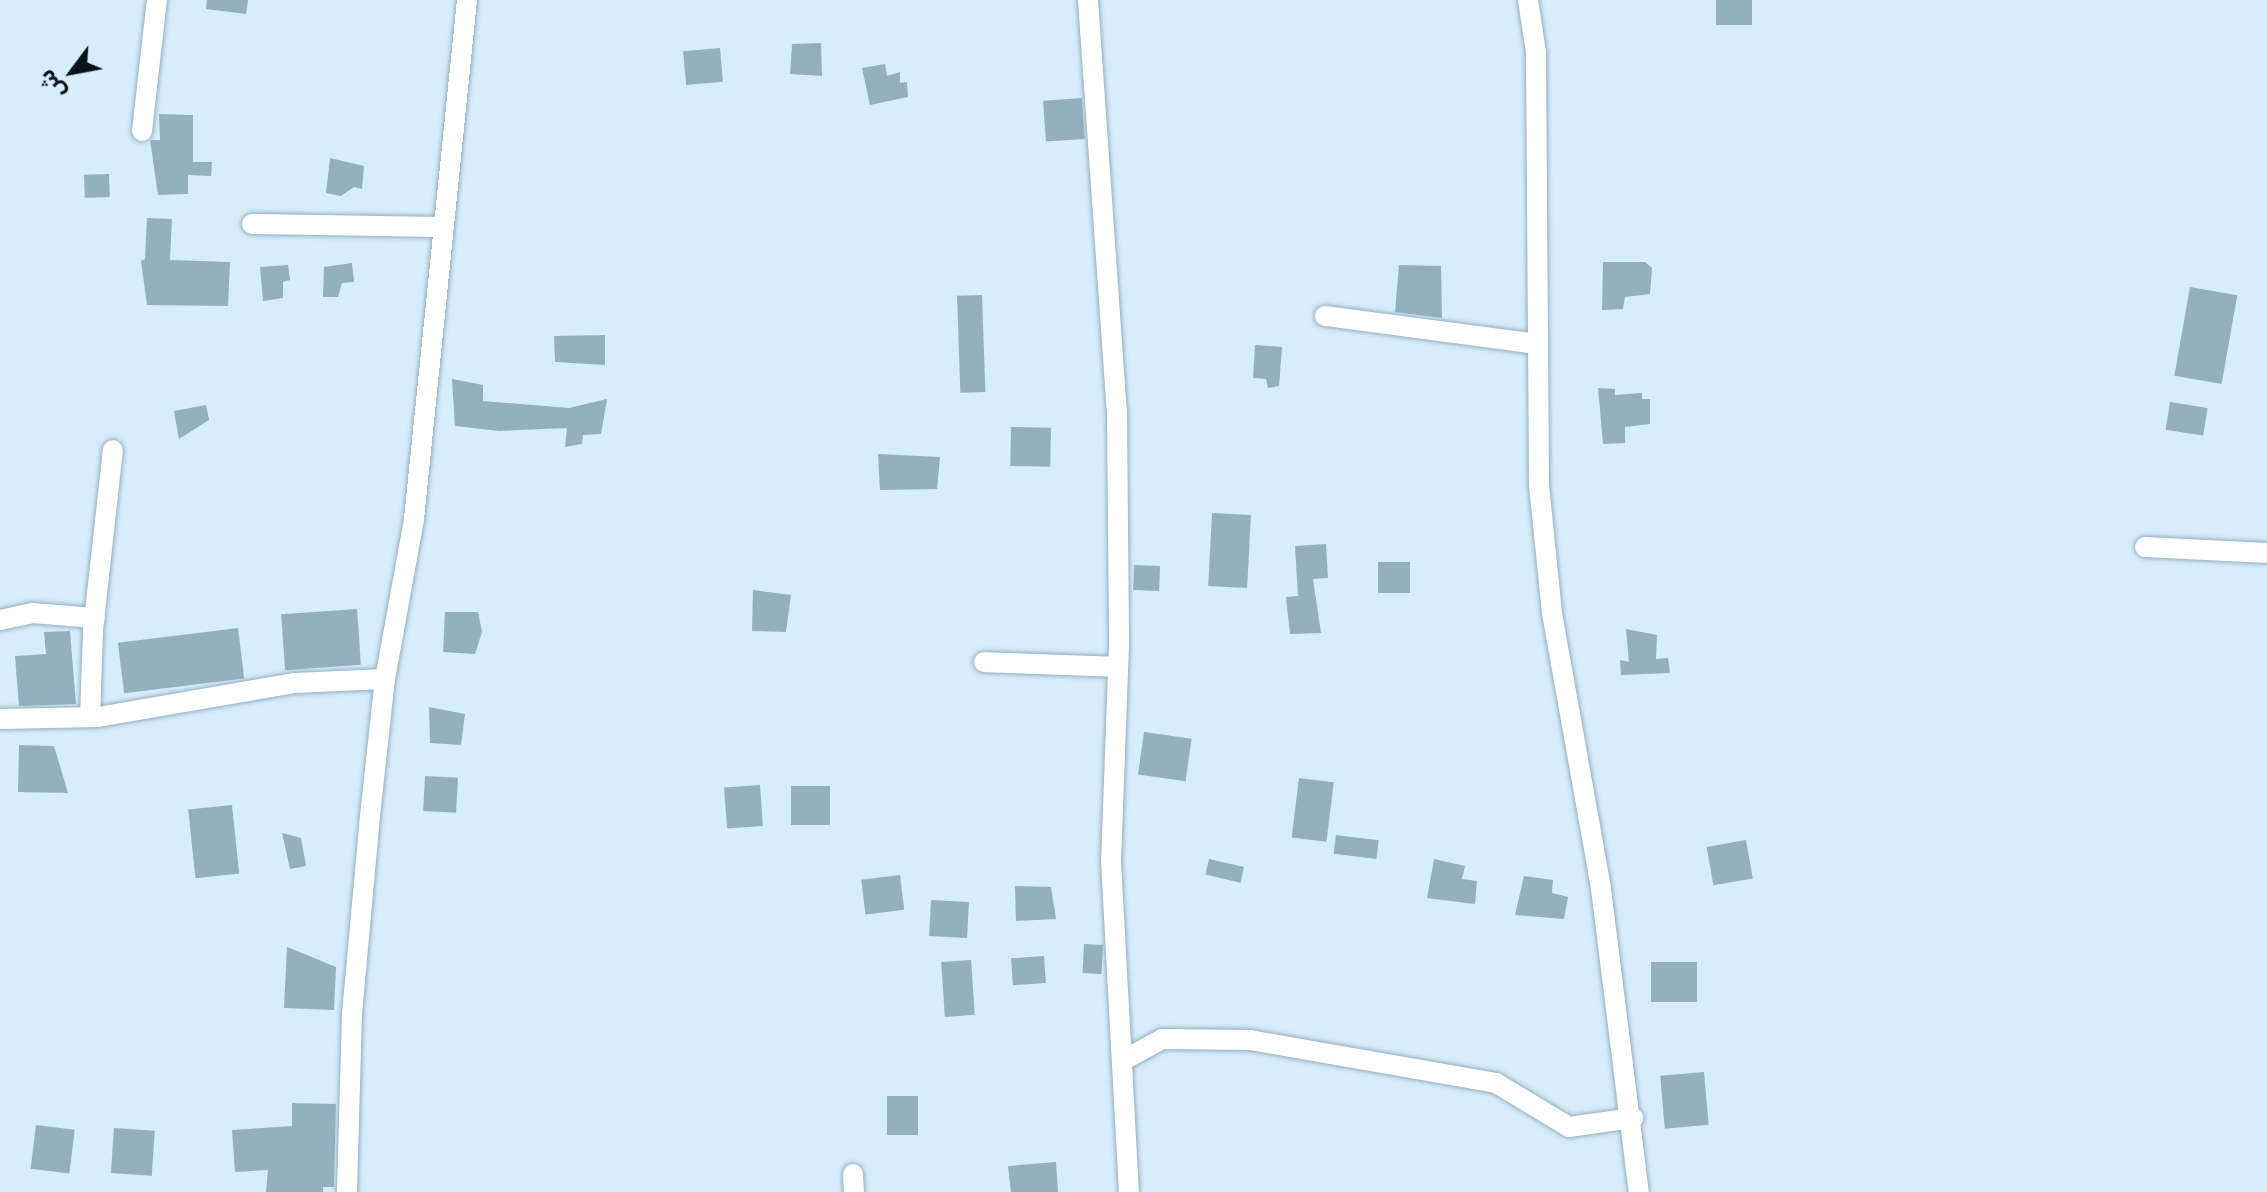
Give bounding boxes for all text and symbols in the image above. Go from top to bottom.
north arrow [32,32,112,112]
text: ش [31,64,72,105]

